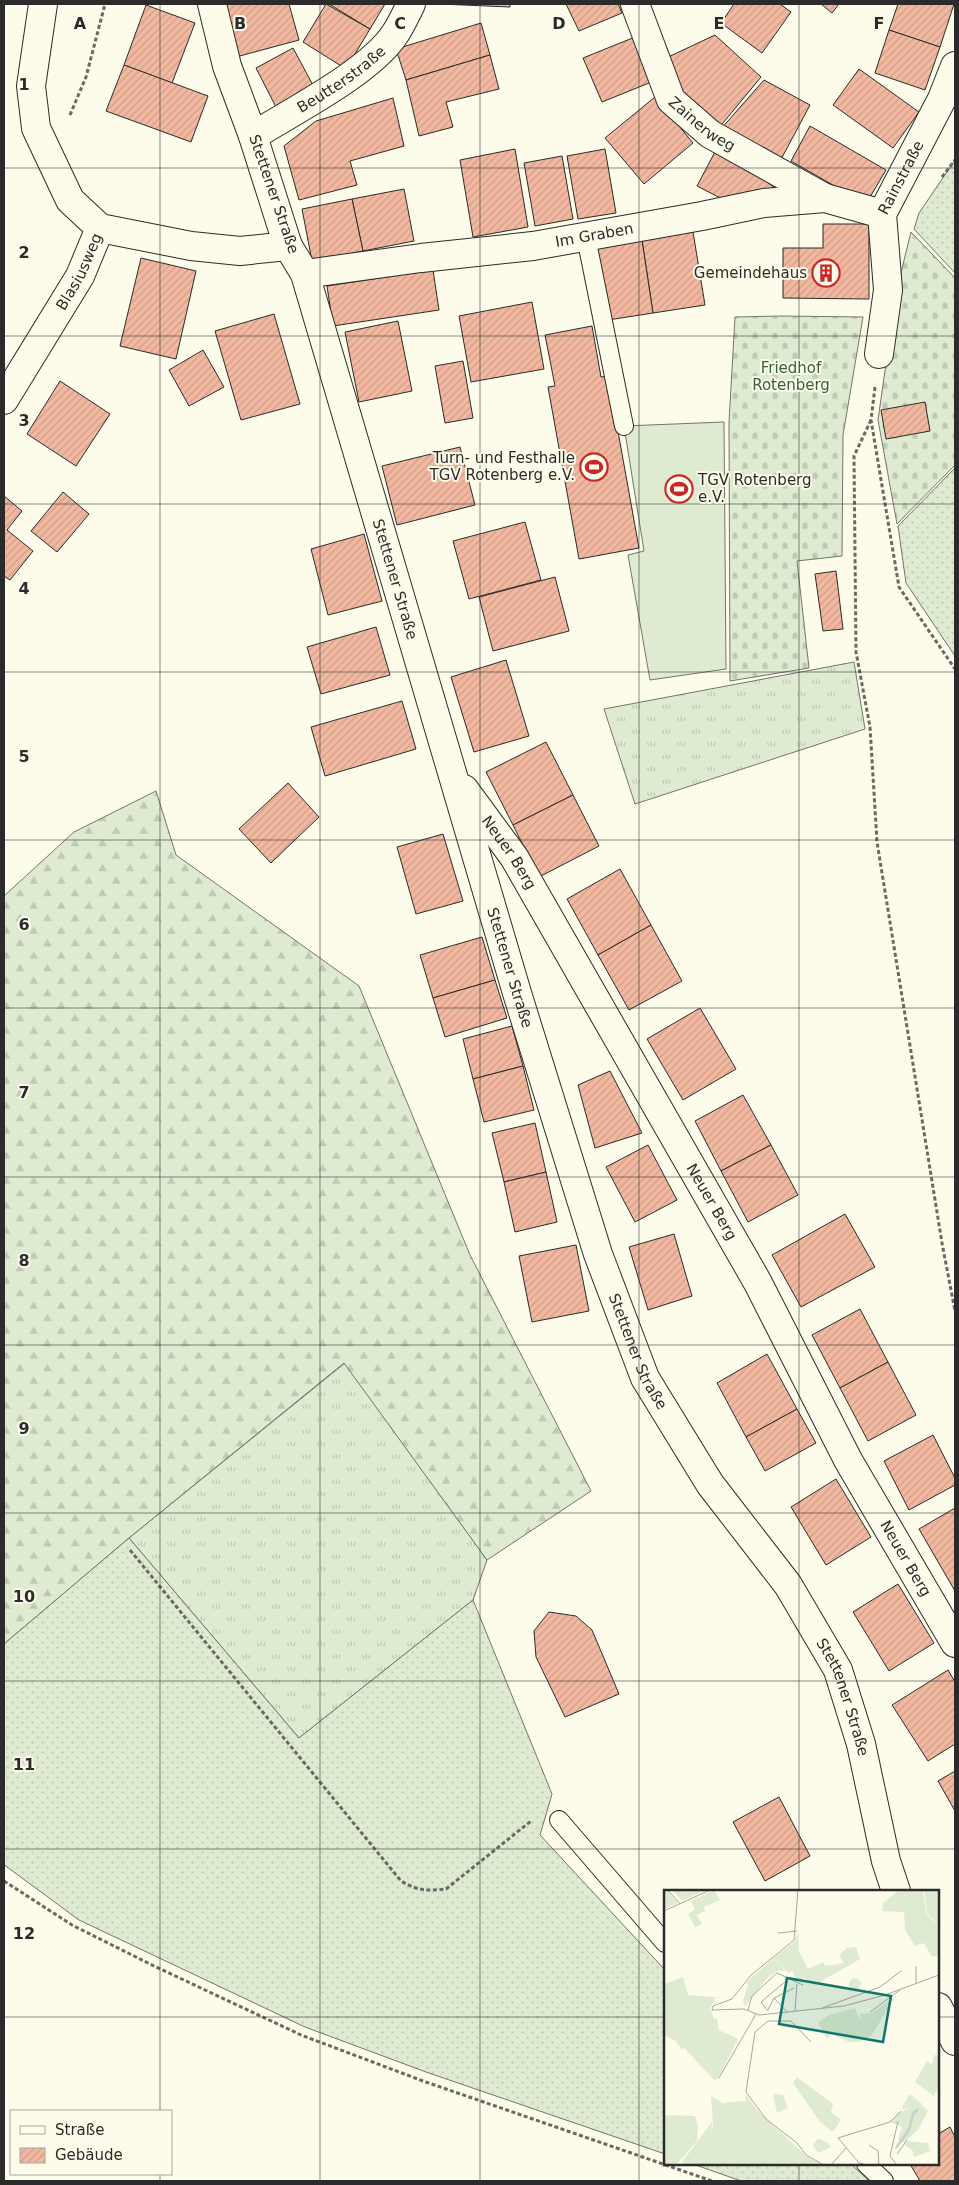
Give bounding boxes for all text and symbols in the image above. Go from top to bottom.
text: A [74,14,87,33]
text: B [234,14,246,33]
text: C [394,14,406,33]
text: D [552,14,566,33]
text: E [714,14,724,33]
text: F [874,14,884,33]
street label: Beutterstraße [294,42,389,117]
text: 1 [18,75,30,94]
street label: Zainerweg [665,93,738,155]
street label: Stettener Straße [245,132,303,256]
street label: Rainstraße [874,138,928,217]
street label: Im Graben [554,219,635,251]
street label: Blasiusweg [52,230,106,314]
text: 2 [18,243,30,262]
building icon: Gemeindehaus [811,258,841,288]
place label: Gemeindehaus [694,264,807,282]
park label: Friedhof Rotenberg [752,359,830,394]
text: 3 [18,411,30,430]
place label: Turn- und Festhalle TGV Rotenberg e.V. [429,449,575,484]
sports icon: Turn- und Festhalle TGV Rotenberg e.V. [579,452,609,482]
place label: TGV Rotenberg e.V. [697,471,812,506]
sports icon: TGV Rotenberg e.V. [664,474,694,504]
street label: Stettener Straße [369,517,421,642]
text: 4 [18,579,30,598]
text: 5 [18,747,30,766]
street label: Neuer Berg [478,812,540,893]
street label: Stettener Straße [483,905,536,1030]
text: 6 [18,915,30,934]
text: 7 [18,1083,30,1102]
street label: Neuer Berg [683,1161,741,1243]
text: 8 [18,1251,30,1270]
street label: Stettener Straße [605,1291,671,1413]
text: 9 [18,1419,30,1438]
street label: Neuer Berg [876,1517,935,1600]
text: 10 [13,1587,35,1606]
street label: Stettener Straße [812,1635,872,1758]
text: 11 [13,1755,35,1774]
inset map [664,1890,939,2165]
text: 12 [13,1924,35,1943]
legend [10,2110,172,2175]
text: Straße [55,2121,104,2139]
text: Gebäude [55,2146,123,2164]

